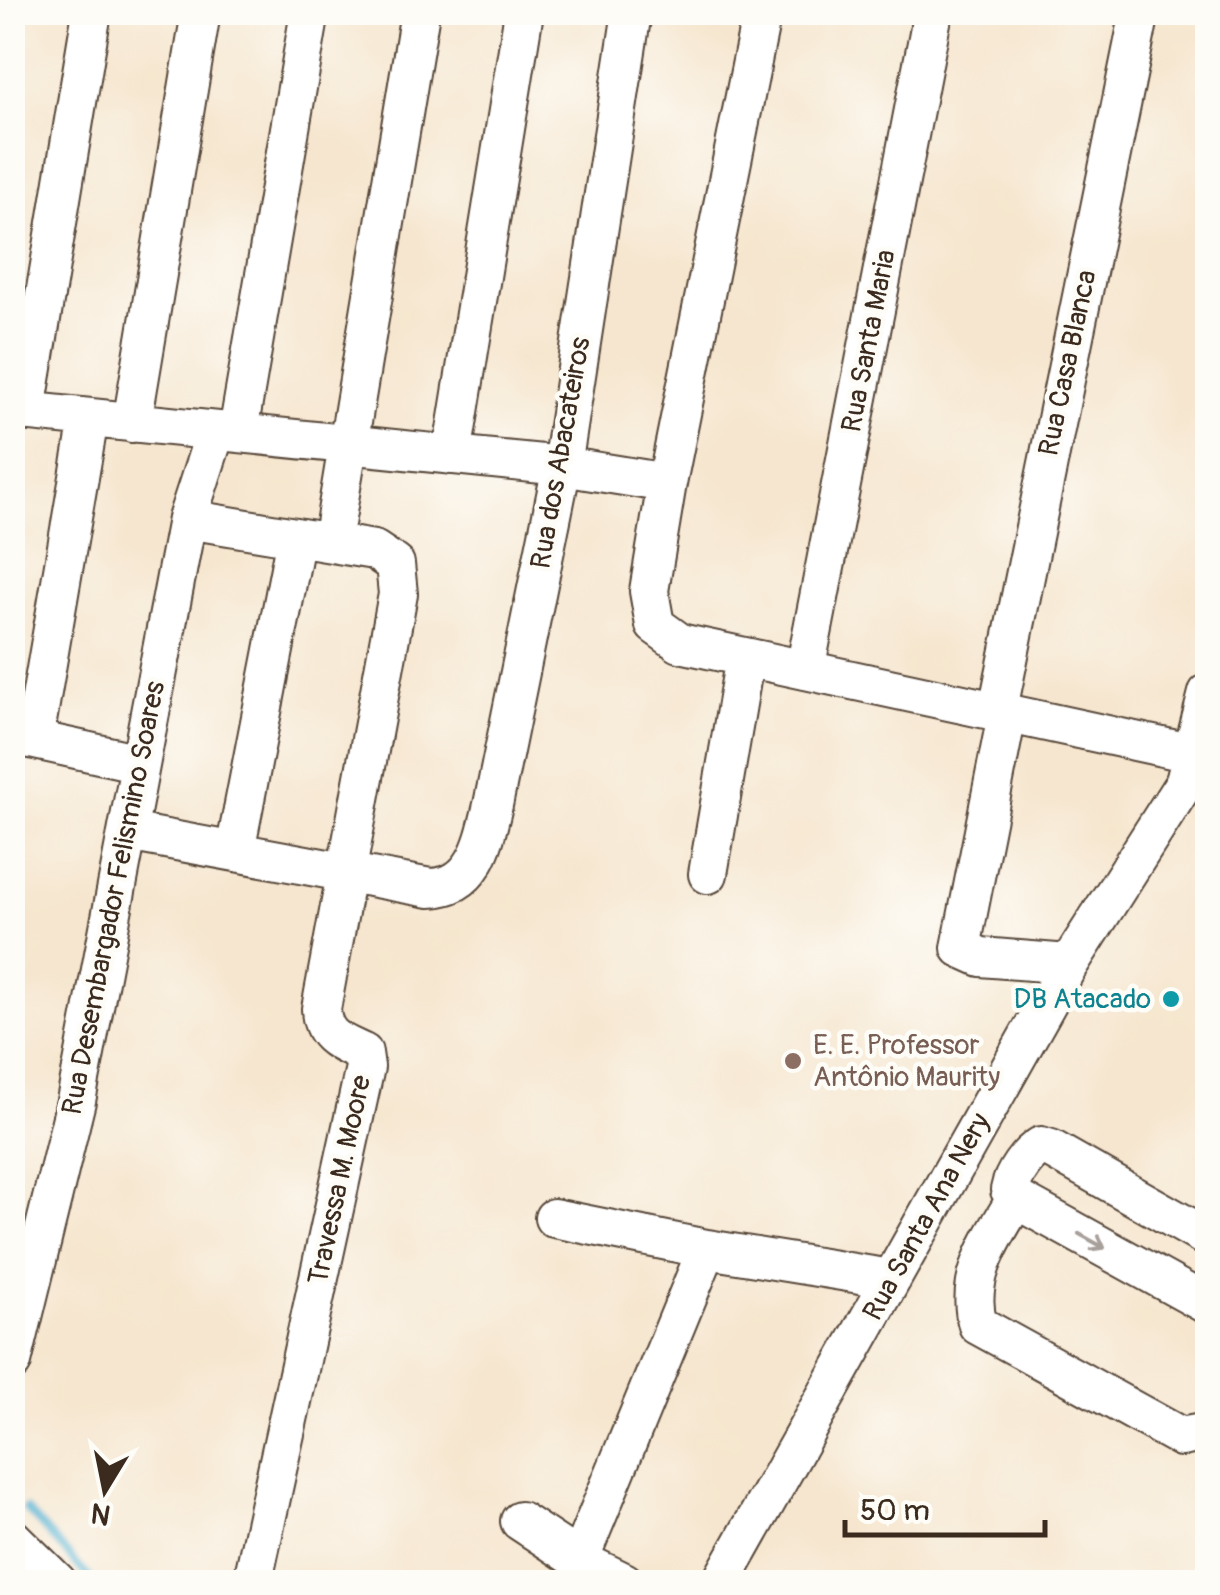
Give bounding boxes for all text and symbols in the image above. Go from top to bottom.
street label: Rua Santa Maria [834,247,904,435]
street label: Rua Casa Blanca [1031,267,1105,459]
street label: Rua dos Abacateiros [523,334,599,572]
street label: Rua Desembargador Felismino Soares [55,678,173,1118]
place label: DB Atacado [1014,982,1151,1017]
marker: DB Atacado [1160,988,1182,1010]
place label: E. E. Professor Antônio Maurity [813,1028,1000,1095]
marker: E. E. Professor Antônio Maurity [782,1050,804,1072]
street label: Travessa M. Moore [301,1072,379,1288]
street label: Rua Santa Ana Nery [856,1107,998,1327]
one-way arrow [1077,1231,1106,1251]
north arrow [55,1440,155,1540]
scale bar [845,1475,1045,1537]
text: 50 m [860,1492,930,1529]
text: N [89,1494,113,1532]

